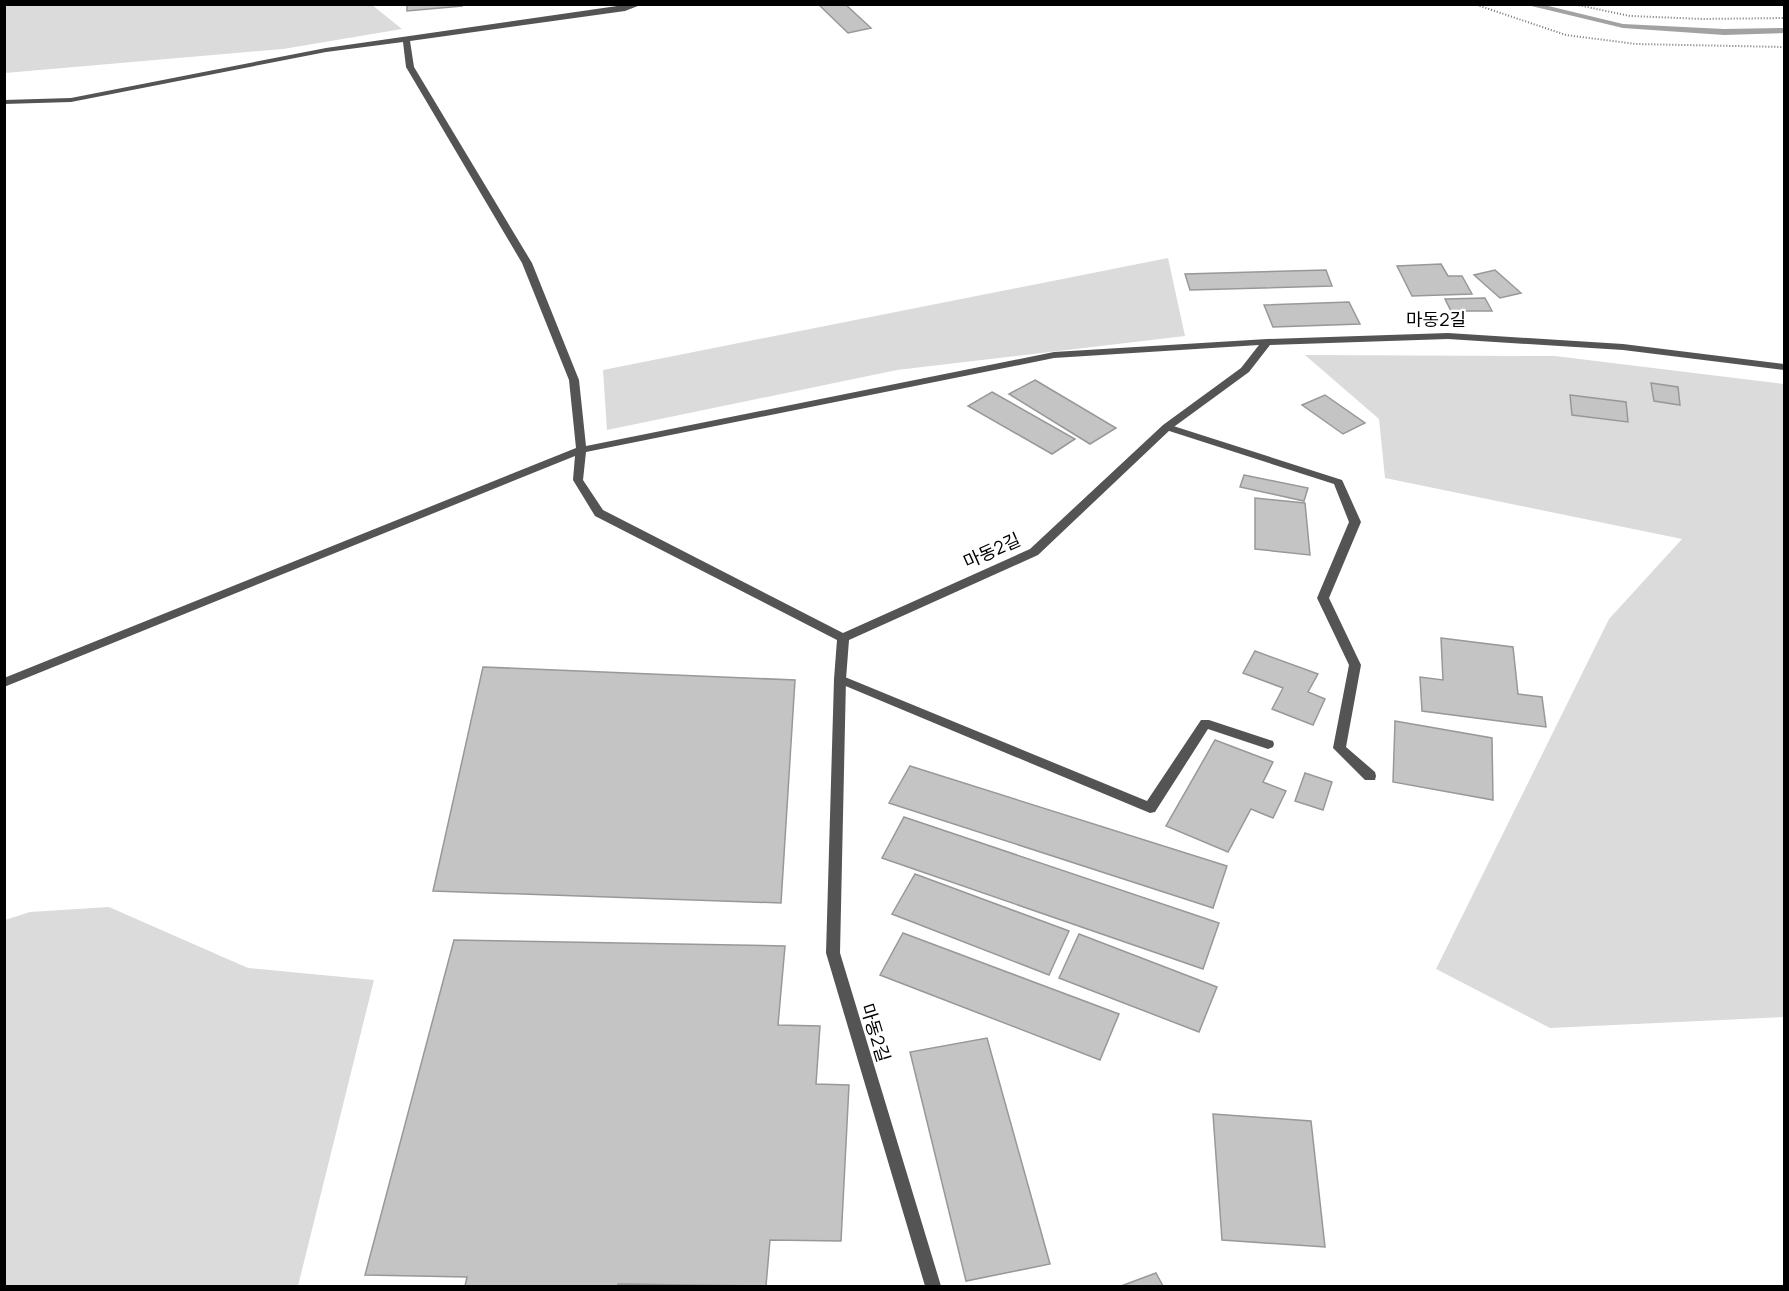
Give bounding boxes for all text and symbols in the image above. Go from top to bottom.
street label: 마동2길 [1406,307,1466,331]
street label: 마동2길 [959,527,1024,573]
street label: 마동2길 [856,1001,896,1065]

